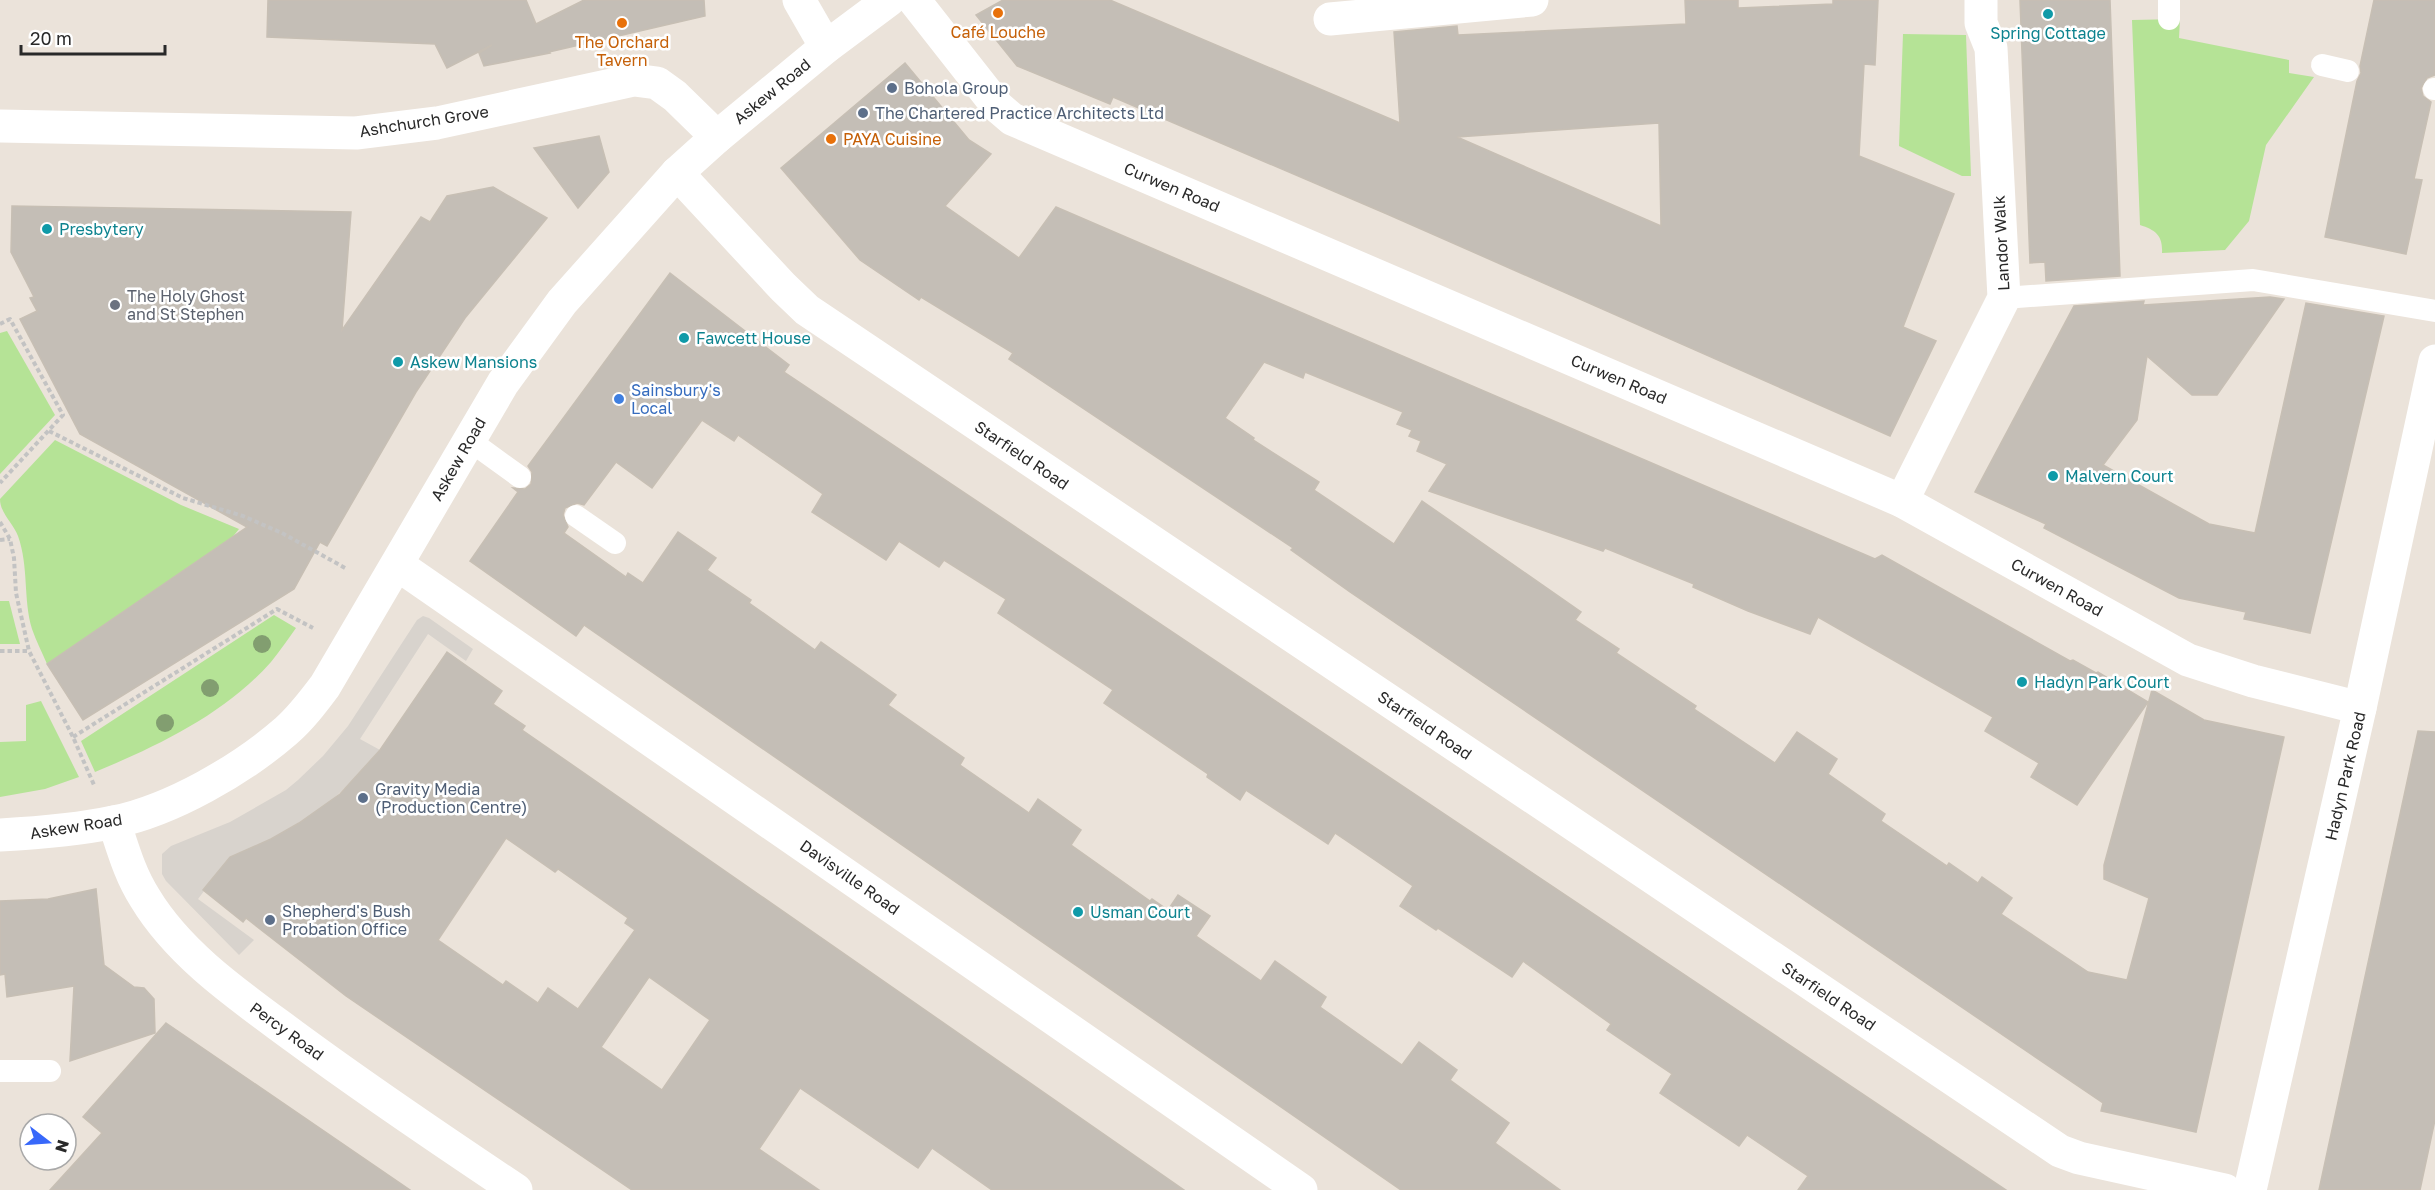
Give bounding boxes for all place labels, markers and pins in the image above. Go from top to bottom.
marker: Café Louche [991,6,1005,20]
marker: Spring Cottage [2041,7,2055,21]
marker: The Orchard Tavern [615,16,629,30]
place label: Café Louche [951,22,1045,42]
place label: Spring Cottage [1990,23,2106,43]
place label: The Orchard Tavern [575,32,669,70]
place label: Bohola Group [904,78,1009,98]
marker: Bohola Group [885,81,899,95]
place label: The Chartered Practice Architects Ltd [875,103,1164,123]
marker: The Chartered Practice Architects Ltd [856,106,870,120]
place label: PAYA Cuisine [843,129,941,149]
marker: PAYA Cuisine [824,132,838,146]
place label: Presbytery [59,219,144,239]
marker: Presbytery [40,222,54,236]
place label: The Holy Ghost and St Stephen [127,286,245,324]
marker: The Holy Ghost and St Stephen [108,298,122,312]
place label: Fawcett House [696,328,811,348]
marker: Fawcett House [677,331,691,345]
place label: Askew Mansions [410,352,537,372]
marker: Askew Mansions [391,355,405,369]
place label: Sainsbury's Local [631,380,721,418]
marker: Sainsbury's Local [612,392,626,406]
place label: Malvern Court [2065,466,2174,486]
marker: Malvern Court [2046,469,2060,483]
place label: Hadyn Park Court [2034,672,2170,692]
marker: Hadyn Park Court [2015,675,2029,689]
place label: Gravity Media (Production Centre) [375,779,527,817]
marker: Gravity Media (Production Centre) [356,791,370,805]
place label: Shepherd's Bush Probation Office [282,901,411,939]
place label: Usman Court [1090,902,1190,922]
marker: Usman Court [1071,905,1085,919]
marker: Shepherd's Bush Probation Office [263,913,277,927]

